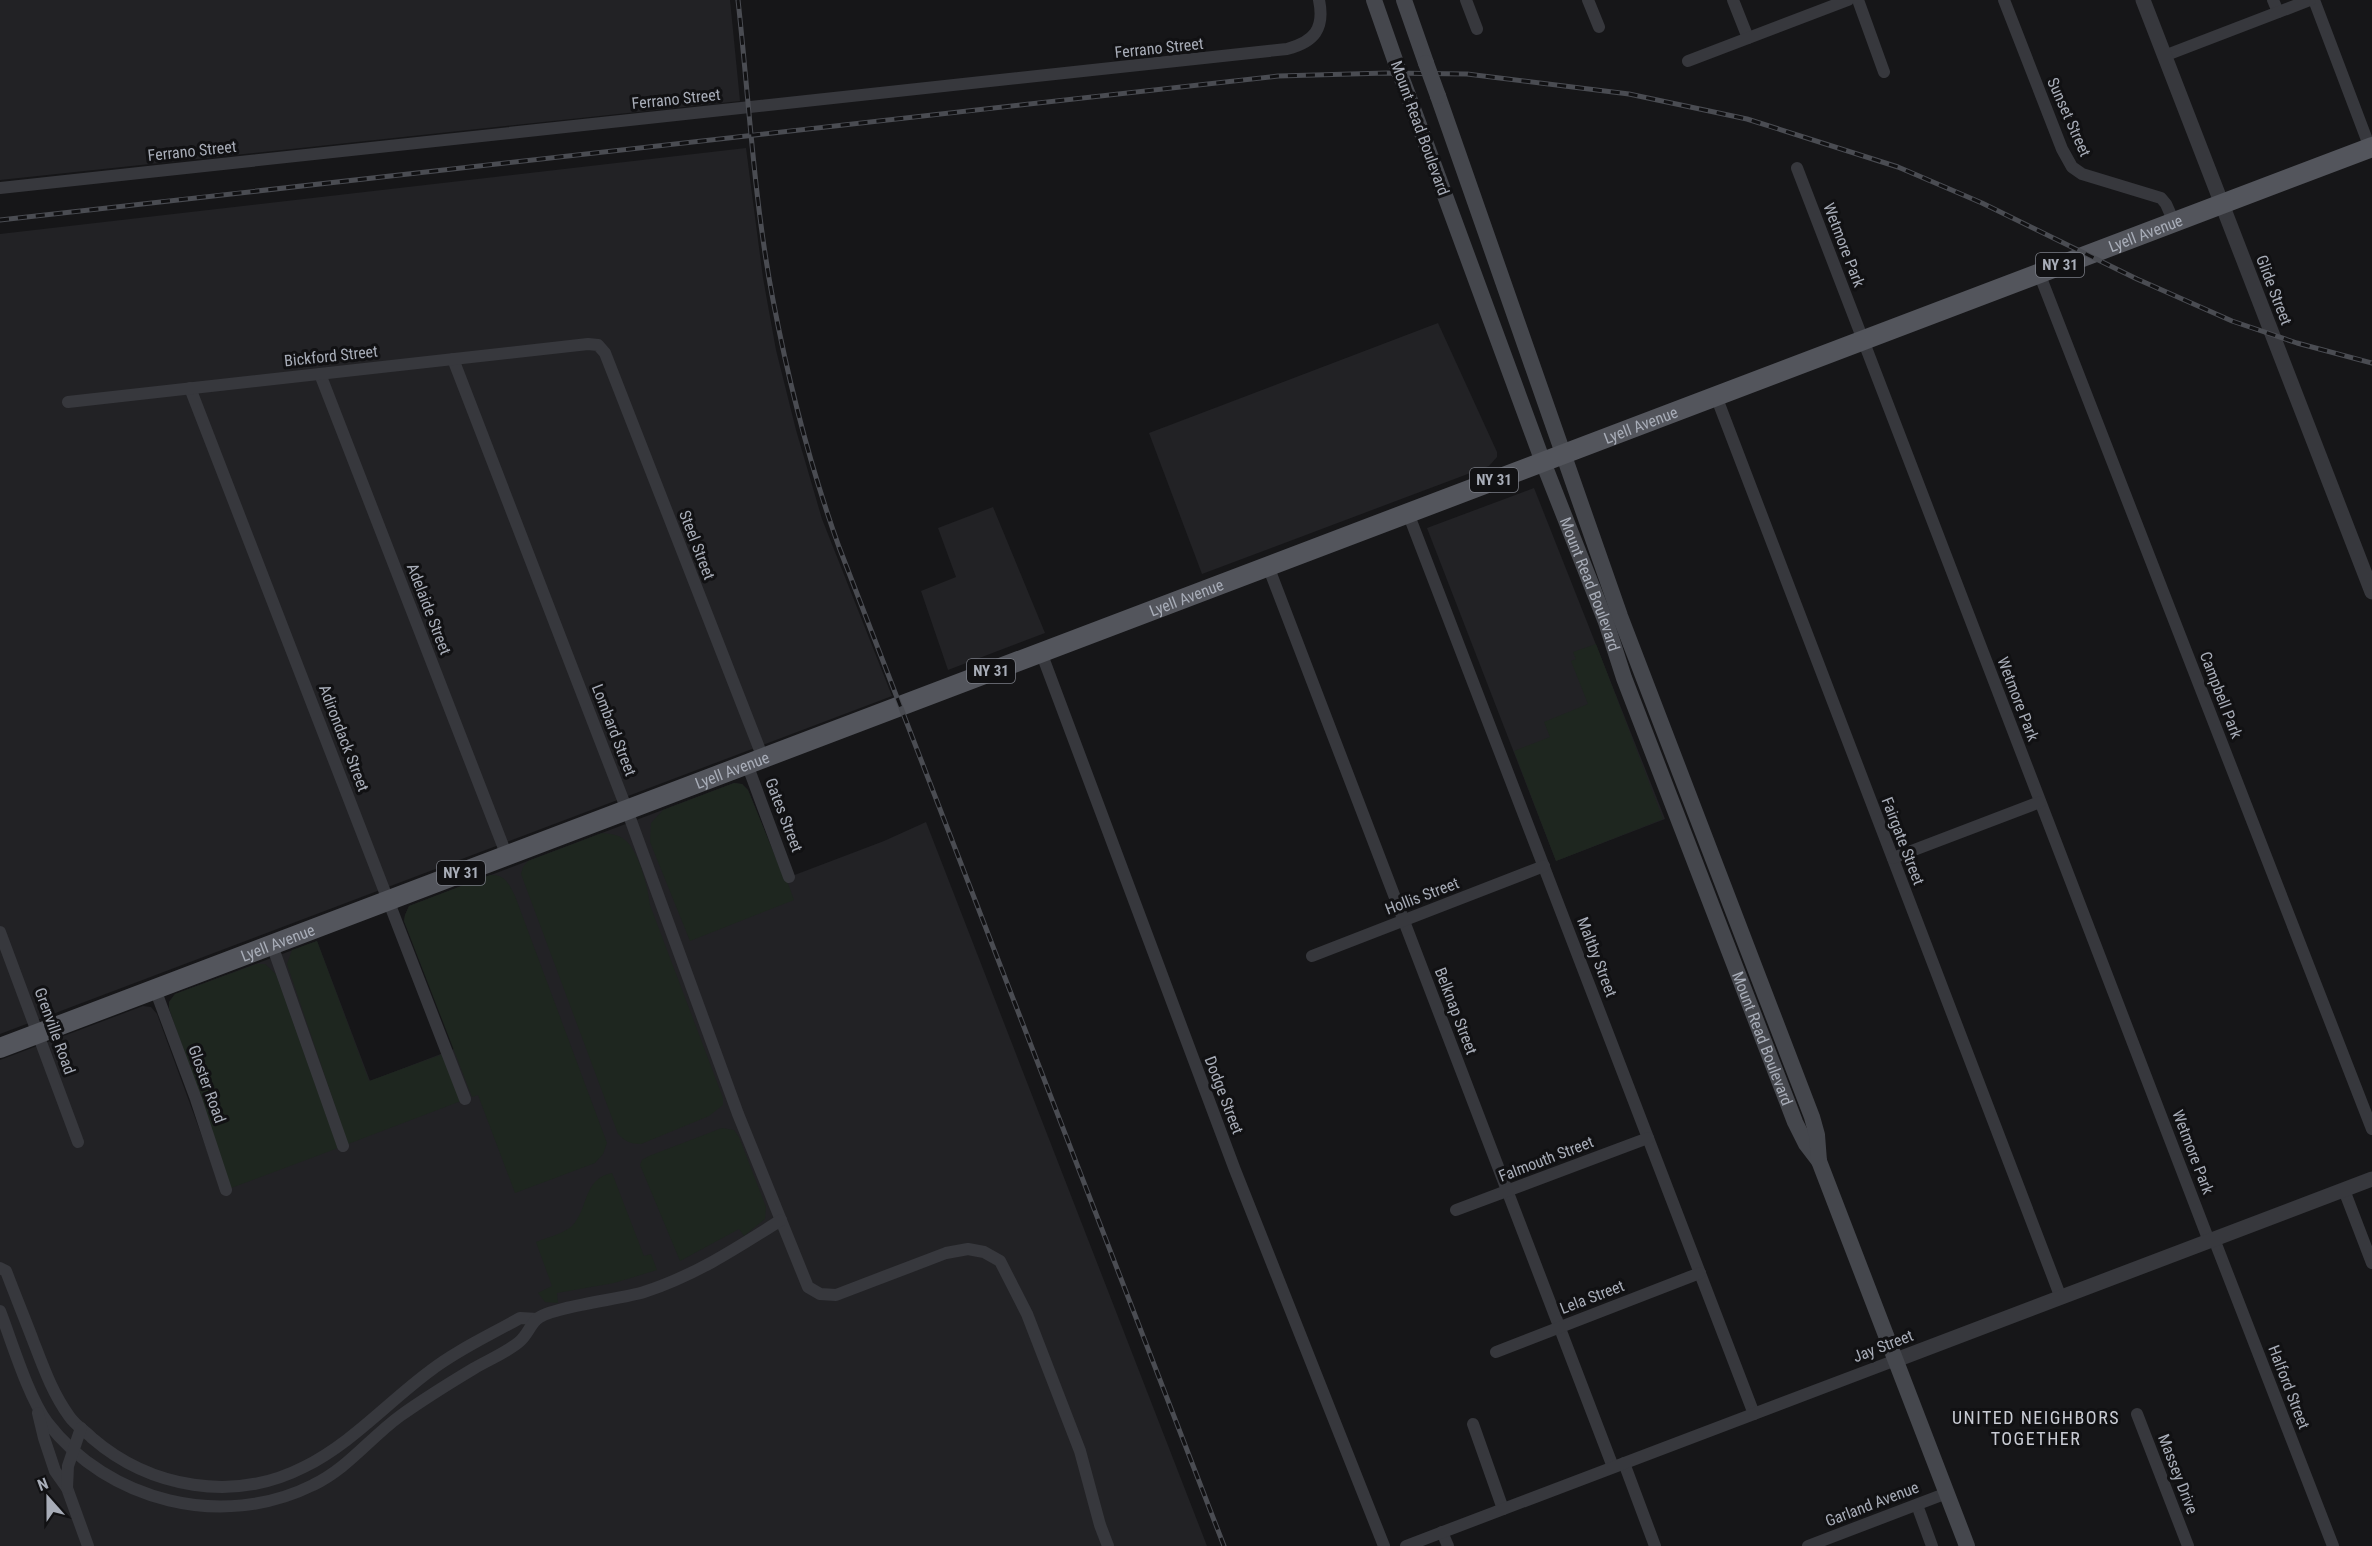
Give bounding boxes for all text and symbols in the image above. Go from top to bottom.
street label: Ferrano Street [1114,34,1205,62]
street label: Mount Read Boulevard [1387,58,1453,198]
street label: Sunset Street [2043,75,2095,160]
street label: Ferrano Street [631,85,722,113]
street label: Ferrano Street [147,137,238,165]
street label: Wetmore Park [1819,200,1869,291]
street label: Lyell Avenue [2106,210,2185,256]
street label: Glide Street [2252,252,2296,328]
road number: NY 31 [2036,253,2084,277]
street label: Bickford Street [283,342,379,370]
street label: Lyell Avenue [1601,402,1680,447]
road number: NY 31 [1470,468,1518,492]
street label: Steel Street [675,508,719,583]
street label: Mount Read Boulevard [1556,514,1624,653]
street label: Adelaide Street [403,561,455,658]
street label: Lyell Avenue [1147,575,1226,620]
street label: Campbell Park [2196,649,2247,742]
street label: Wetmore Park [1993,654,2043,745]
road number: NY 31 [967,659,1015,683]
street label: Lombard Street [588,681,640,779]
street label: Adirondack Street [315,682,373,794]
street label: Lyell Avenue [692,747,772,793]
street label: Gates Street [761,775,807,855]
street label: Fairgate Street [1878,794,1929,888]
road number: NY 31 [437,861,485,885]
street label: Hollis Street [1382,873,1462,919]
street label: Maltby Street [1573,914,1621,1000]
street label: Lyell Avenue [238,920,317,965]
street label: Belknap Street [1431,965,1481,1057]
street label: Mount Read Boulevard [1728,969,1797,1108]
street label: Grenville Road [31,985,79,1077]
street label: Gloster Road [184,1043,230,1125]
street label: Dodge Street [1200,1053,1248,1137]
street label: Wetmore Park [2168,1107,2218,1198]
street label: Falmouth Street [1496,1132,1596,1186]
street label: Lela Street [1557,1276,1627,1318]
street label: Jay Street [1850,1326,1916,1366]
street label: Halford Street [2264,1342,2314,1432]
district label: UNITED NEIGHBORS TOGETHER [1952,1407,2120,1449]
street label: Massey Drive [2154,1431,2202,1517]
north arrow [18,1468,78,1528]
text: N [35,1474,51,1495]
street label: Garland Avenue [1822,1477,1922,1531]

